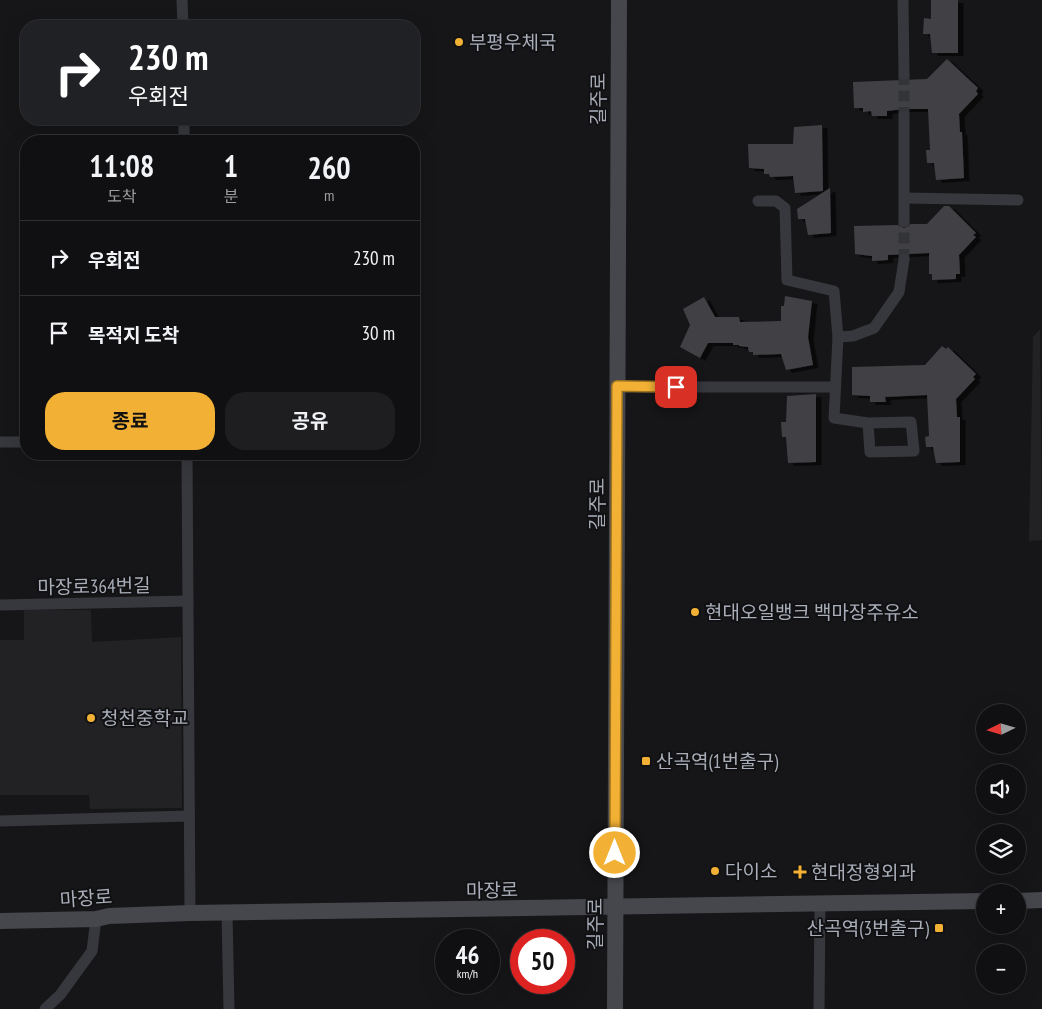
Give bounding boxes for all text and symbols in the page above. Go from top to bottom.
place label: 부평우체국 [469,30,556,54]
text: 230 m [128,34,209,80]
marker: 부평우체국 [453,36,465,48]
icon: right [45,40,110,105]
street label: 길주로 [586,73,610,125]
text: 우회전 [128,82,189,110]
text: 11:08 [89,146,154,185]
text: 1 [224,146,238,185]
text: 260 [308,148,351,187]
text: m [324,185,334,205]
text: 도착 [107,186,137,206]
text: 분 [224,186,238,206]
icon: right [45,244,73,272]
text: 230 m [353,246,395,270]
text: 우회전 [88,248,140,272]
icon: arrive [45,319,73,347]
text: 30 m [362,321,395,345]
text: 목적지 도착 [88,323,179,347]
pin [655,366,697,408]
icon: arrive [662,373,690,401]
button: 종료 [45,392,215,450]
button: 공유 [225,392,395,450]
street label: 길주로 [585,478,609,530]
street label: 마장로364번길 [37,573,151,599]
place label: 현대오일뱅크 백마장주유소 [705,600,919,624]
marker: 현대오일뱅크 백마장주유소 [689,606,701,618]
north arrow [976,704,1026,754]
map controls [976,704,1026,994]
place label: 청천중학교 [101,706,188,730]
marker: 청천중학교 [85,712,97,724]
place label: 산곡역(1번출구) [656,749,779,773]
marker: 산곡역(1번출구) [640,755,652,767]
button: sound [976,764,1026,814]
button: layers [976,824,1026,874]
position arrow [588,826,640,878]
place label: 다이소 [725,859,777,883]
place label: 현대정형외과 [811,860,916,884]
marker: 다이소 [709,865,721,877]
marker: 현대정형외과 [793,865,807,879]
street label: 마장로 [466,878,518,902]
street label: 마장로 [59,884,113,912]
button: + [976,884,1026,934]
street label: 길주로 [583,898,607,950]
place label: 산곡역(3번출구) [807,916,930,940]
marker: 산곡역(3번출구) [933,922,945,934]
speed limit sign: 50 [510,929,575,994]
text: 46 [456,939,479,971]
button: − [976,944,1026,994]
text: km/h [457,966,478,981]

